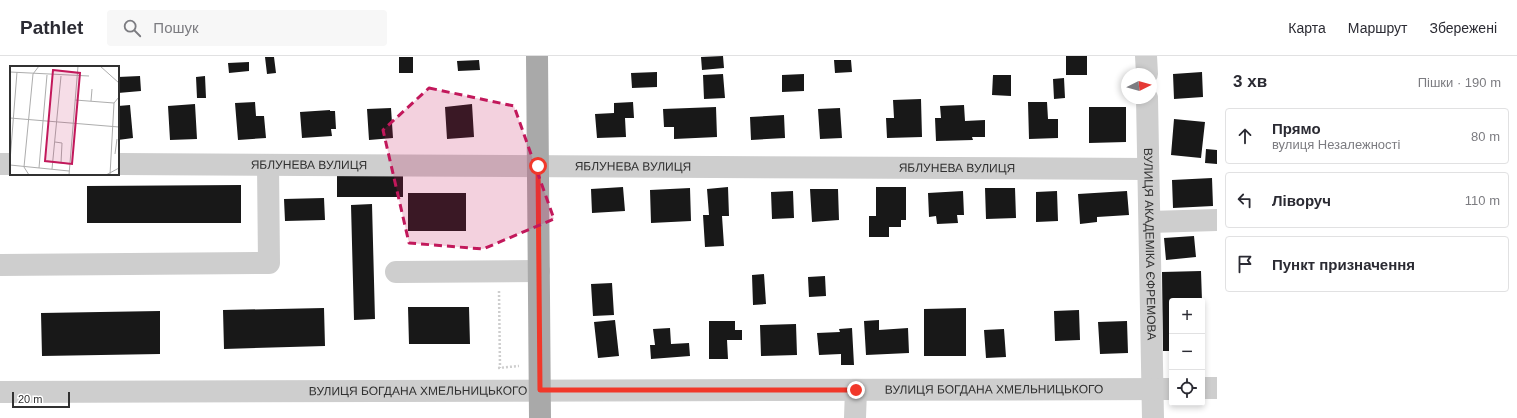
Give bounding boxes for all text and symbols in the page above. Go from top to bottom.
search box [107,10,387,46]
text: Pathlet [20,17,83,38]
icon: search [121,17,143,39]
text: Пошук [153,19,199,36]
text: Карта [1288,20,1326,36]
text: Маршрут [1348,20,1407,36]
text: Збережені [1429,20,1497,36]
inset map [10,66,119,175]
north arrow [1121,68,1157,104]
text: 3 хв [1233,72,1267,91]
text: Пішки · 190 m [1418,75,1501,90]
text: Прямо [1272,120,1321,137]
icon: ahead [1234,125,1256,147]
text: 80 m [1471,129,1500,144]
text: вулиця Незалежності [1272,137,1400,152]
street label: ВУЛИЦЯ АКАДЕМІКА ЄФРЕМОВА [1141,148,1159,340]
route start [529,157,547,175]
street label: ЯБЛУНЕВА ВУЛИЦЯ [251,158,367,172]
street label: ЯБЛУНЕВА ВУЛИЦЯ [575,159,691,174]
street label: ЯБЛУНЕВА ВУЛИЦЯ [899,161,1015,175]
icon: left [1234,189,1256,211]
text: Ліворуч [1272,192,1331,209]
text: 110 m [1465,193,1500,208]
icon: arrive [1234,253,1256,275]
text: Пункт призначення [1272,256,1415,273]
map controls [1169,298,1205,406]
button: + [1169,298,1205,334]
button: − [1169,334,1205,370]
button: locate [1169,370,1205,406]
route end [847,381,865,399]
street label: ВУЛИЦЯ БОГДАНА ХМЕЛЬНИЦЬКОГО [885,382,1103,397]
street label: ВУЛИЦЯ БОГДАНА ХМЕЛЬНИЦЬКОГО [309,384,527,398]
scale bar [12,390,70,409]
text: 20 m [18,393,42,405]

